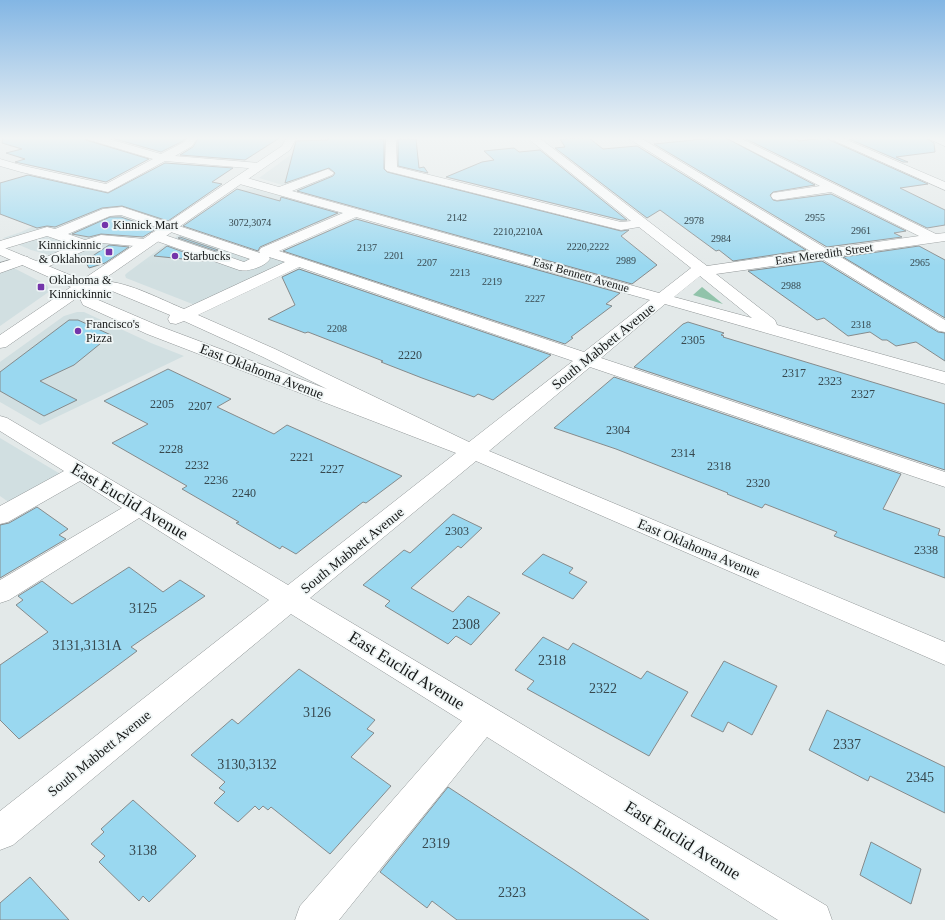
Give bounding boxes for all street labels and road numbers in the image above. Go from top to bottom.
street label: East Meredith Street [774,240,874,268]
street label: East Bennett Avenue [531,255,631,295]
street label: South Mabbett Avenue [549,300,658,393]
street label: East Oklahoma Avenue [198,341,326,402]
street label: East Euclid Avenue [68,459,192,544]
street label: South Mabbett Avenue [298,504,407,597]
street label: East Oklahoma Avenue [636,516,762,581]
street label: East Euclid Avenue [345,627,468,714]
street label: South Mabbett Avenue [45,707,154,800]
street label: East Euclid Avenue [621,797,744,884]

